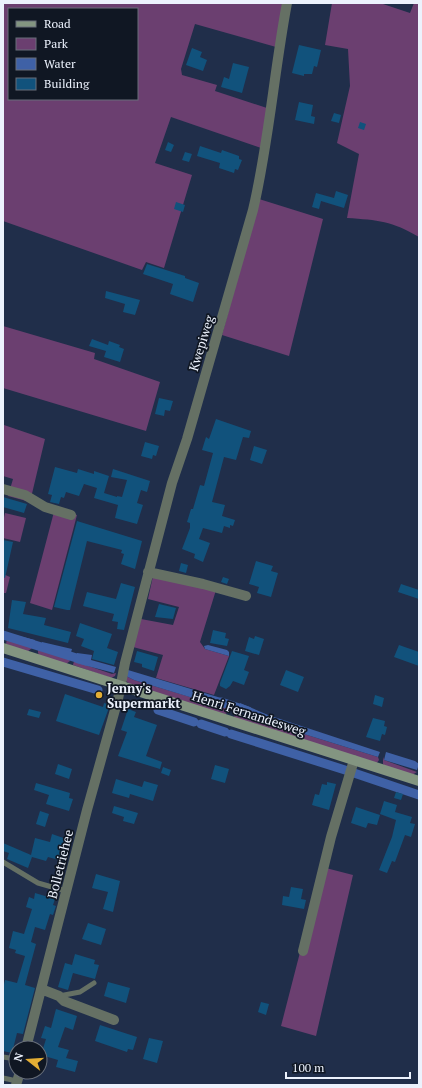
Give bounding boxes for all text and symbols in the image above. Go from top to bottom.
legend [8,8,138,100]
text: Road [44,16,71,31]
text: Park [44,36,69,51]
text: Water [44,56,76,71]
text: Building [44,76,90,91]
street label: Kwepiweg [184,313,218,373]
place label: Jenny's Supermarkt [107,679,181,712]
street label: Henri Fernandesweg [190,686,308,740]
marker: Jenny's Supermarkt [94,690,104,700]
street label: Bolletriehee [43,828,77,900]
north arrow [8,1040,48,1080]
text: N [11,1050,27,1063]
scale bar [286,1054,410,1080]
text: 100 m [292,1060,325,1075]

